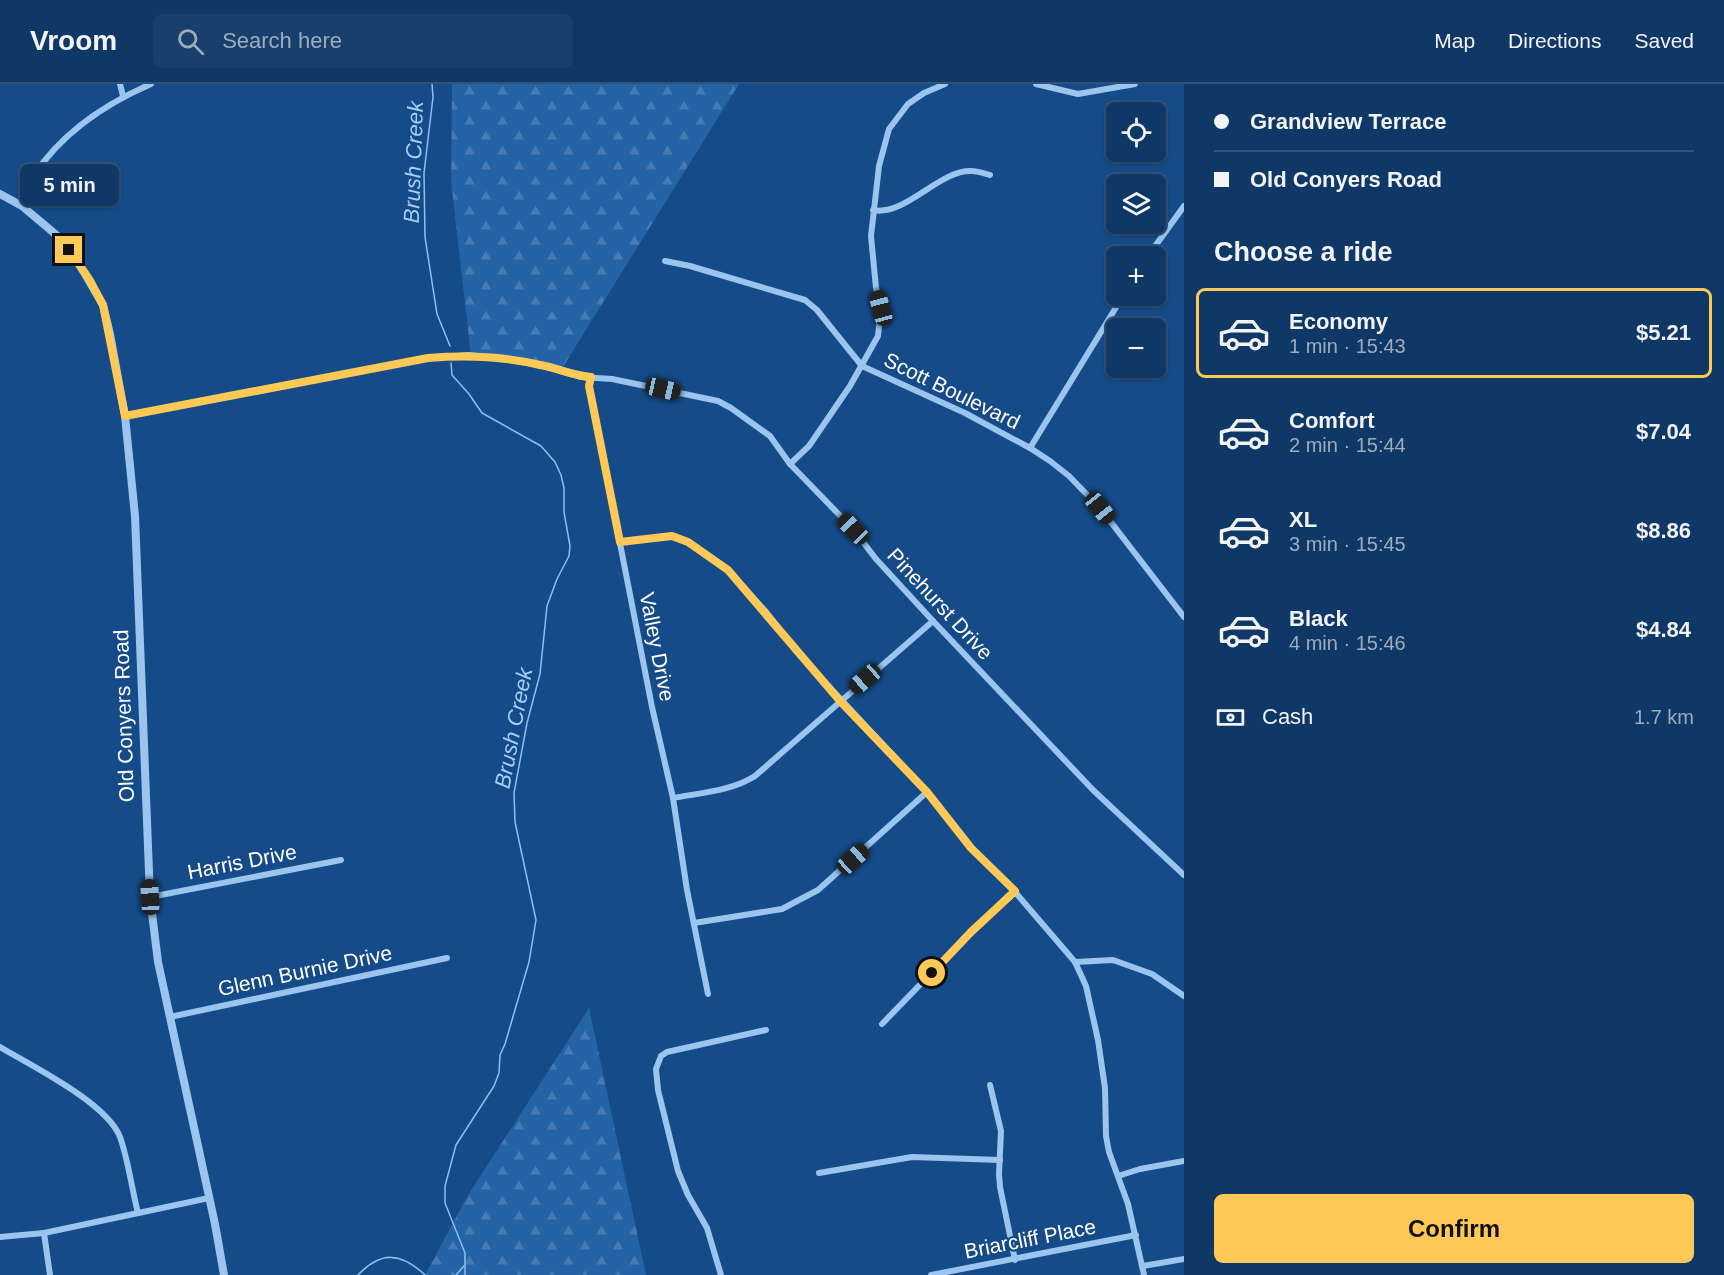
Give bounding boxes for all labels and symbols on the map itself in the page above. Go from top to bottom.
water label: Brush Creek [399,99,428,224]
callout: 5 min [20,163,118,205]
route end [55,236,82,263]
car [868,288,894,328]
street label: Scott Boulevard [881,348,1024,433]
car [643,376,683,402]
car [1082,488,1118,528]
car [834,510,872,548]
street label: Pinehurst Drive [883,543,998,664]
street label: Valley Drive [636,590,679,703]
street label: Old Conyers Road [109,629,138,803]
car [846,660,884,698]
water label: Brush Creek [490,665,538,790]
street label: Harris Drive [185,840,299,883]
car [834,840,872,878]
car [140,879,160,915]
street label: Glenn Burnie Drive [216,941,394,1000]
route start [918,959,945,986]
street label: Briarcliff Place [962,1214,1098,1263]

